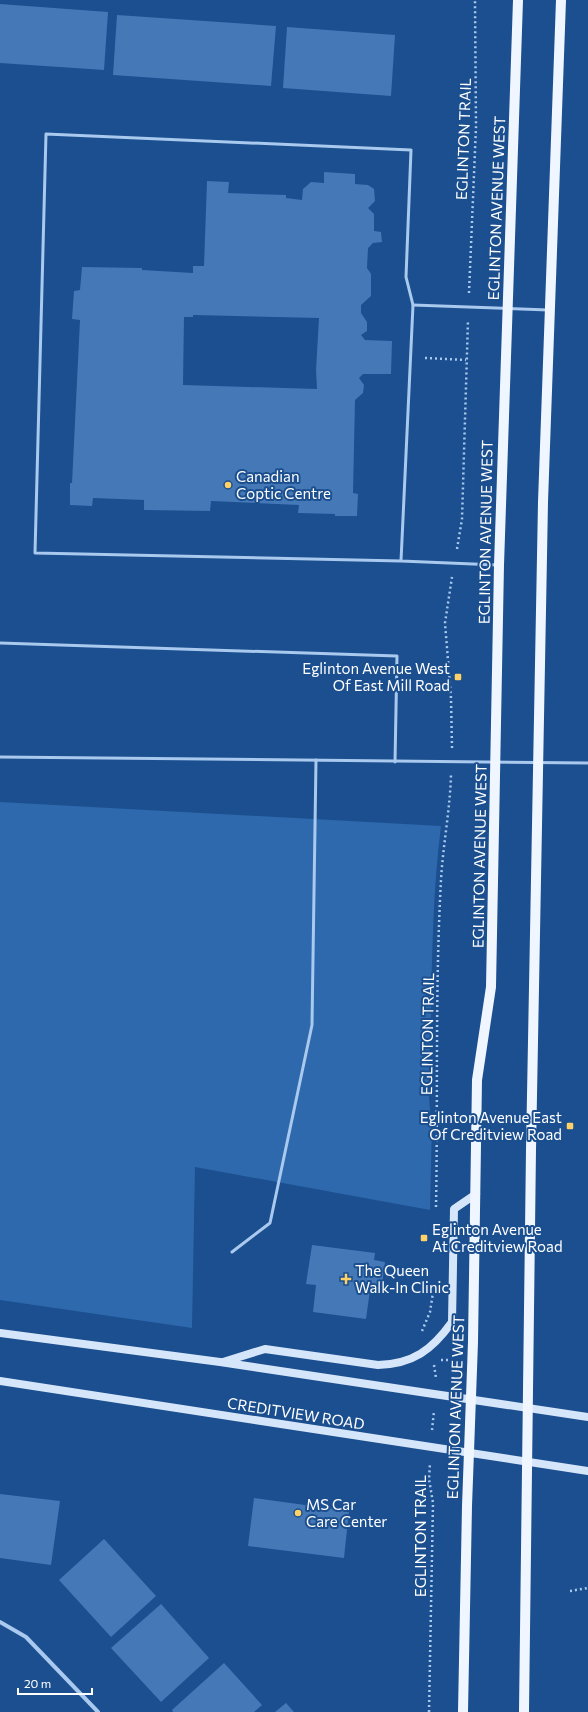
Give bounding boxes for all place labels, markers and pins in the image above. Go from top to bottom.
place label: Canadian Coptic Centre [236,467,331,502]
marker: Canadian Coptic Centre [223,480,233,490]
place label: Eglinton Avenue West Of East Mill Road [302,659,450,694]
marker: Eglinton Avenue West Of East Mill Road [453,672,463,682]
place label: Eglinton Avenue East Of Creditview Road [420,1108,562,1143]
marker: Eglinton Avenue East Of Creditview Road [565,1121,575,1131]
place label: Eglinton Avenue At Creditview Road [432,1220,563,1255]
marker: Eglinton Avenue At Creditview Road [419,1233,429,1243]
place label: The Queen Walk-In Clinic [355,1261,449,1296]
marker: The Queen Walk-In Clinic [340,1273,352,1285]
place label: MS Car Care Center [306,1495,387,1530]
marker: MS Car Care Center [293,1508,303,1518]

